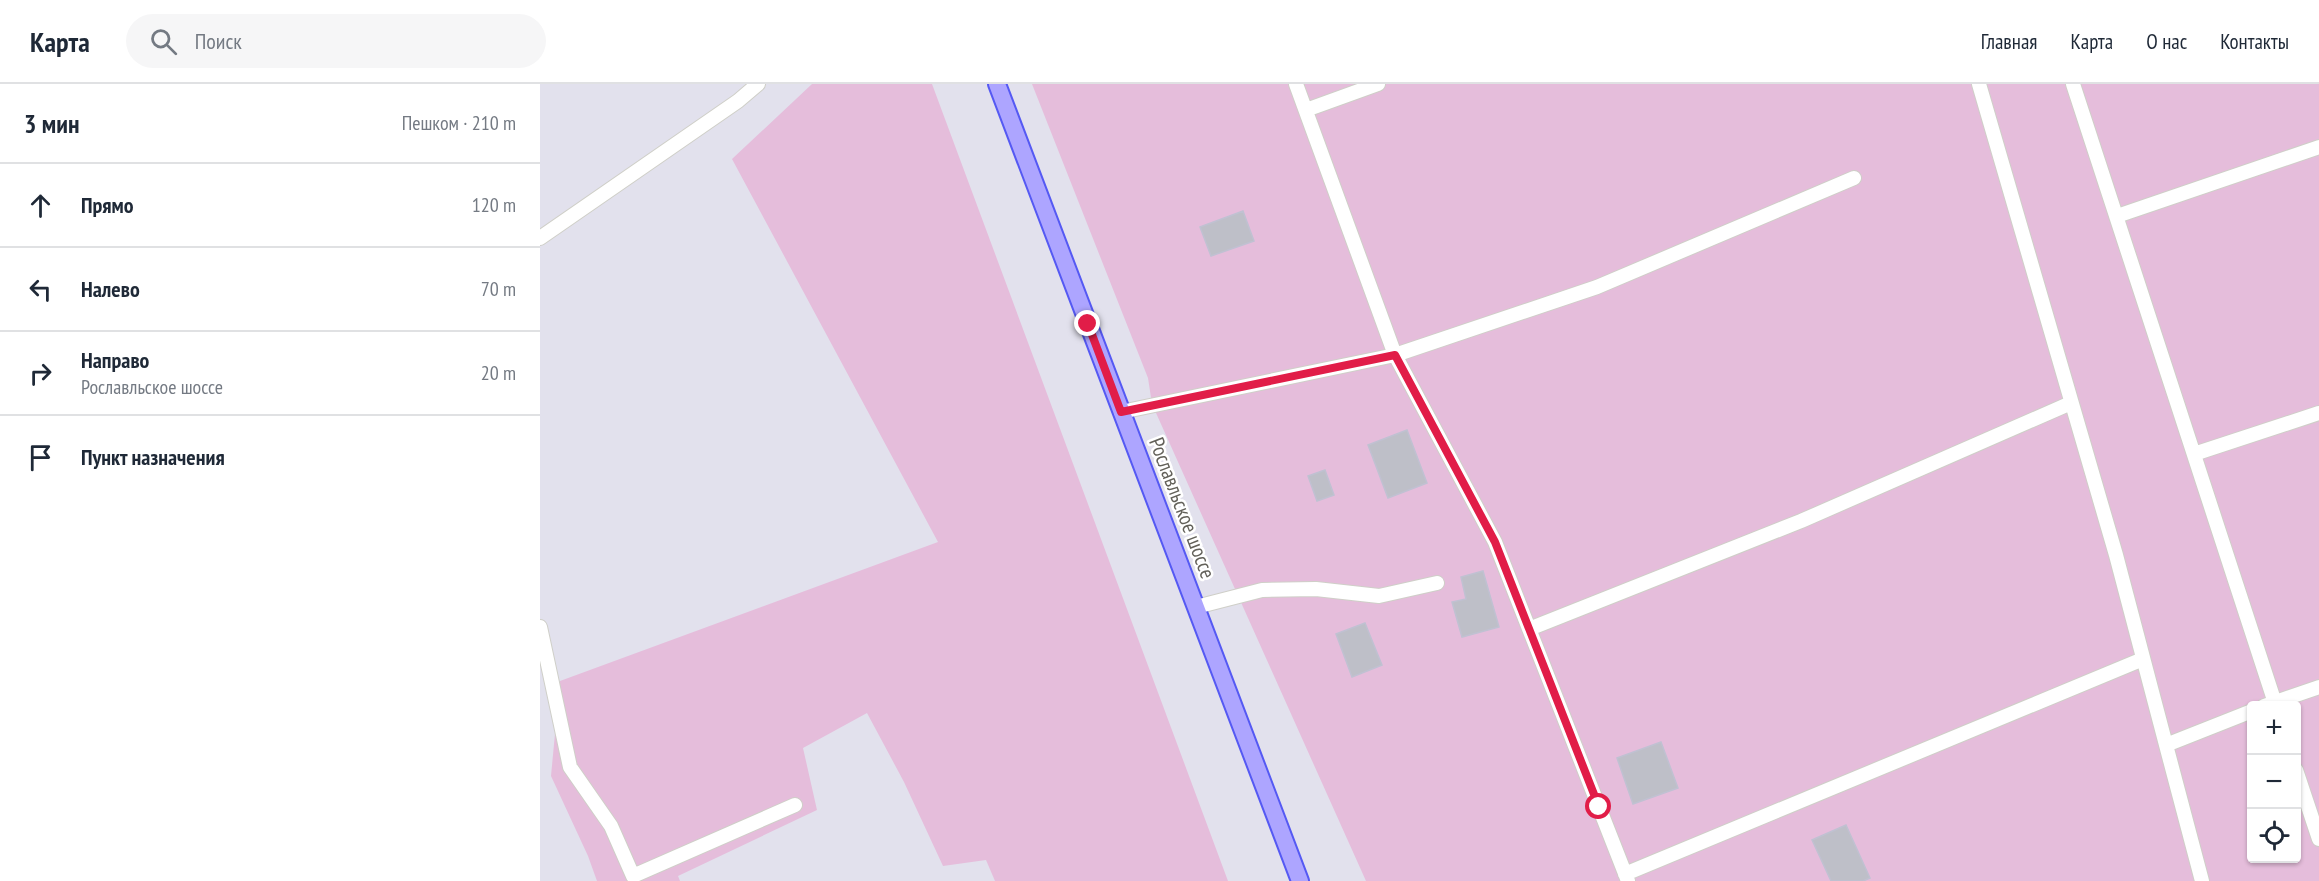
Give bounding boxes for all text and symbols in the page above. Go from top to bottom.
search box [126,14,546,68]
text: Карта [30,23,90,60]
icon: search [147,25,180,58]
text: Поиск [195,27,242,55]
text: Главная [1981,28,2037,55]
text: Карта [2070,28,2113,55]
text: О нас [2146,28,2187,55]
text: Контакты [2220,28,2289,55]
text: 3 мин [24,107,79,140]
text: Пешком · 210 m [402,110,516,136]
icon: ahead [24,189,57,222]
text: Прямо [81,191,134,219]
text: 120 m [472,192,516,218]
icon: left [24,273,57,306]
text: Налево [81,275,140,303]
text: 70 m [481,276,516,302]
route end [1074,310,1100,336]
text: Направо [81,346,149,374]
icon: right [24,357,57,390]
text: 20 m [481,360,516,386]
text: Рославльское шоссе [81,374,223,400]
street label: Рославльское шоссе [1143,433,1222,582]
icon: arrive [24,441,57,474]
text: Пункт назначения [81,443,225,471]
map controls [2247,701,2301,863]
button: + [2247,701,2301,755]
button: − [2247,755,2301,809]
route start [1585,793,1611,819]
button: locate [2247,809,2301,863]

